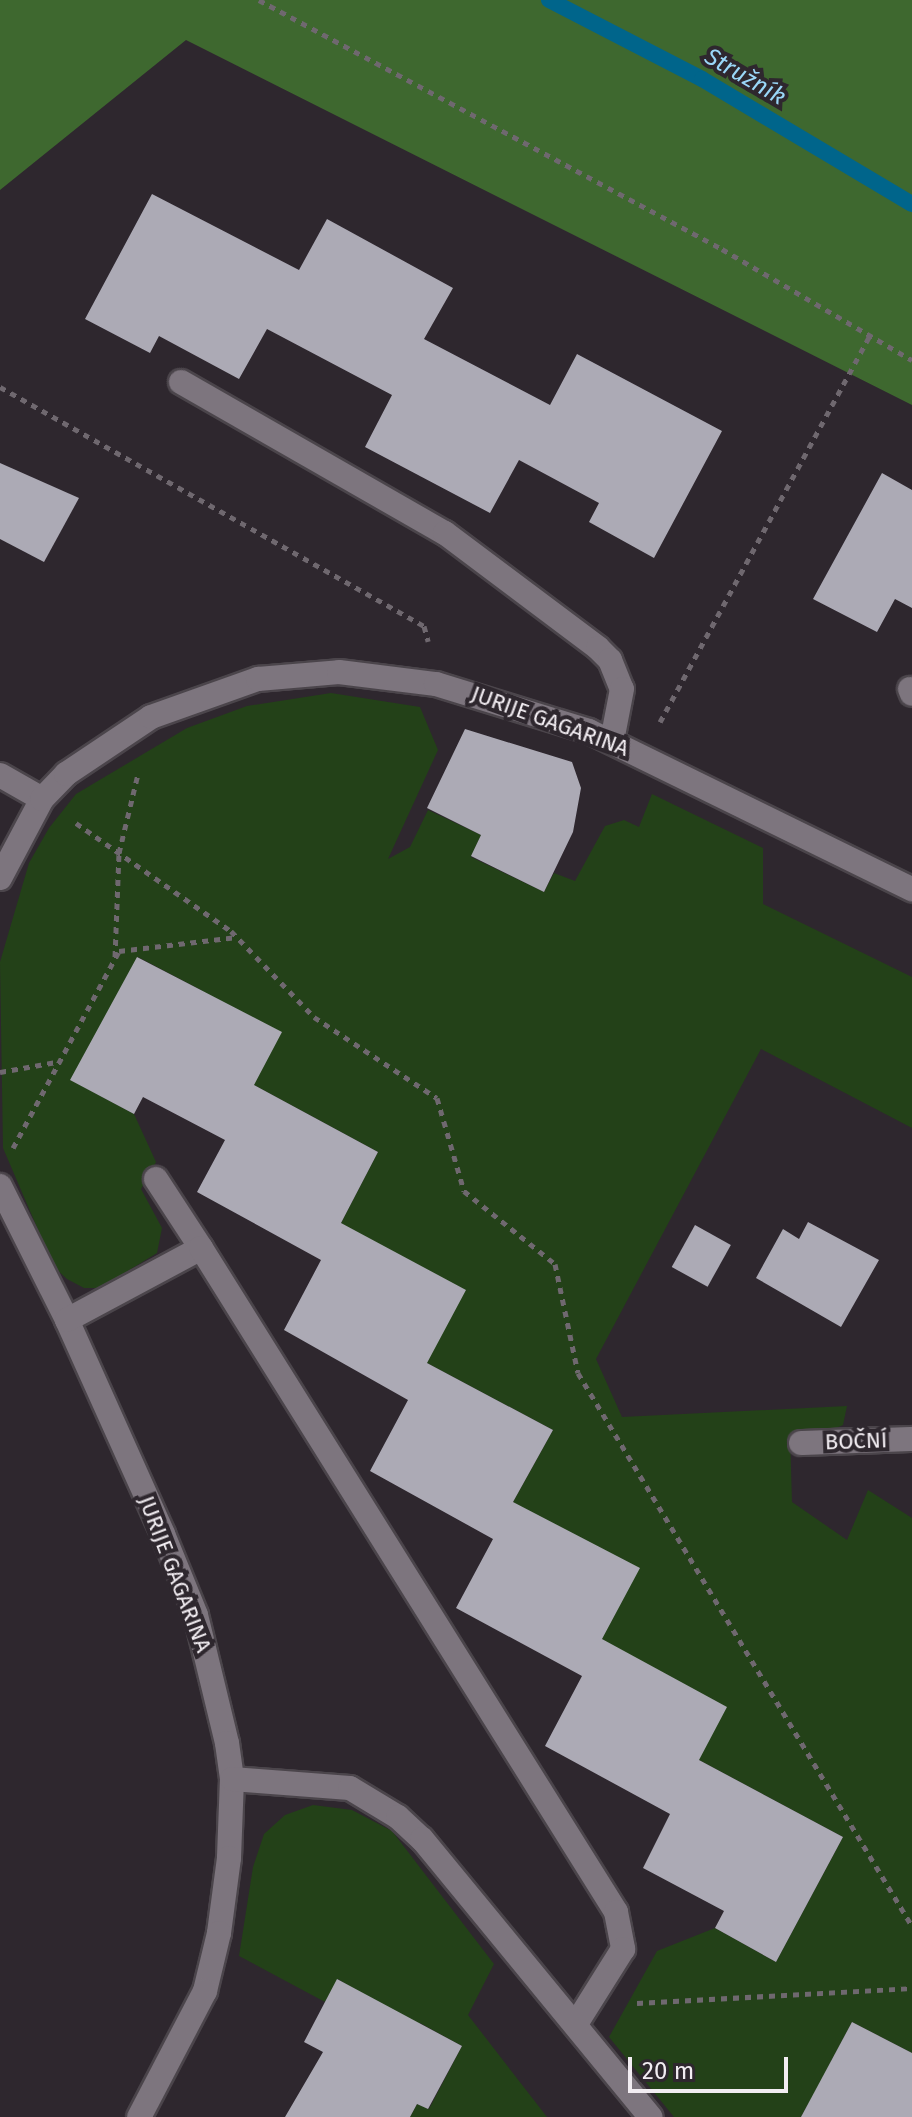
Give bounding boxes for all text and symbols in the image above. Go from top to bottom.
water label: Stružník [699,42,791,112]
street label: JURIJE GAGARINA [468,680,632,762]
street label: BOČNÍ [824,1427,888,1455]
street label: JURIJE GAGARINA [133,1492,217,1656]
scale bar [632,2041,792,2091]
text: 20 m [642,2057,694,2085]

